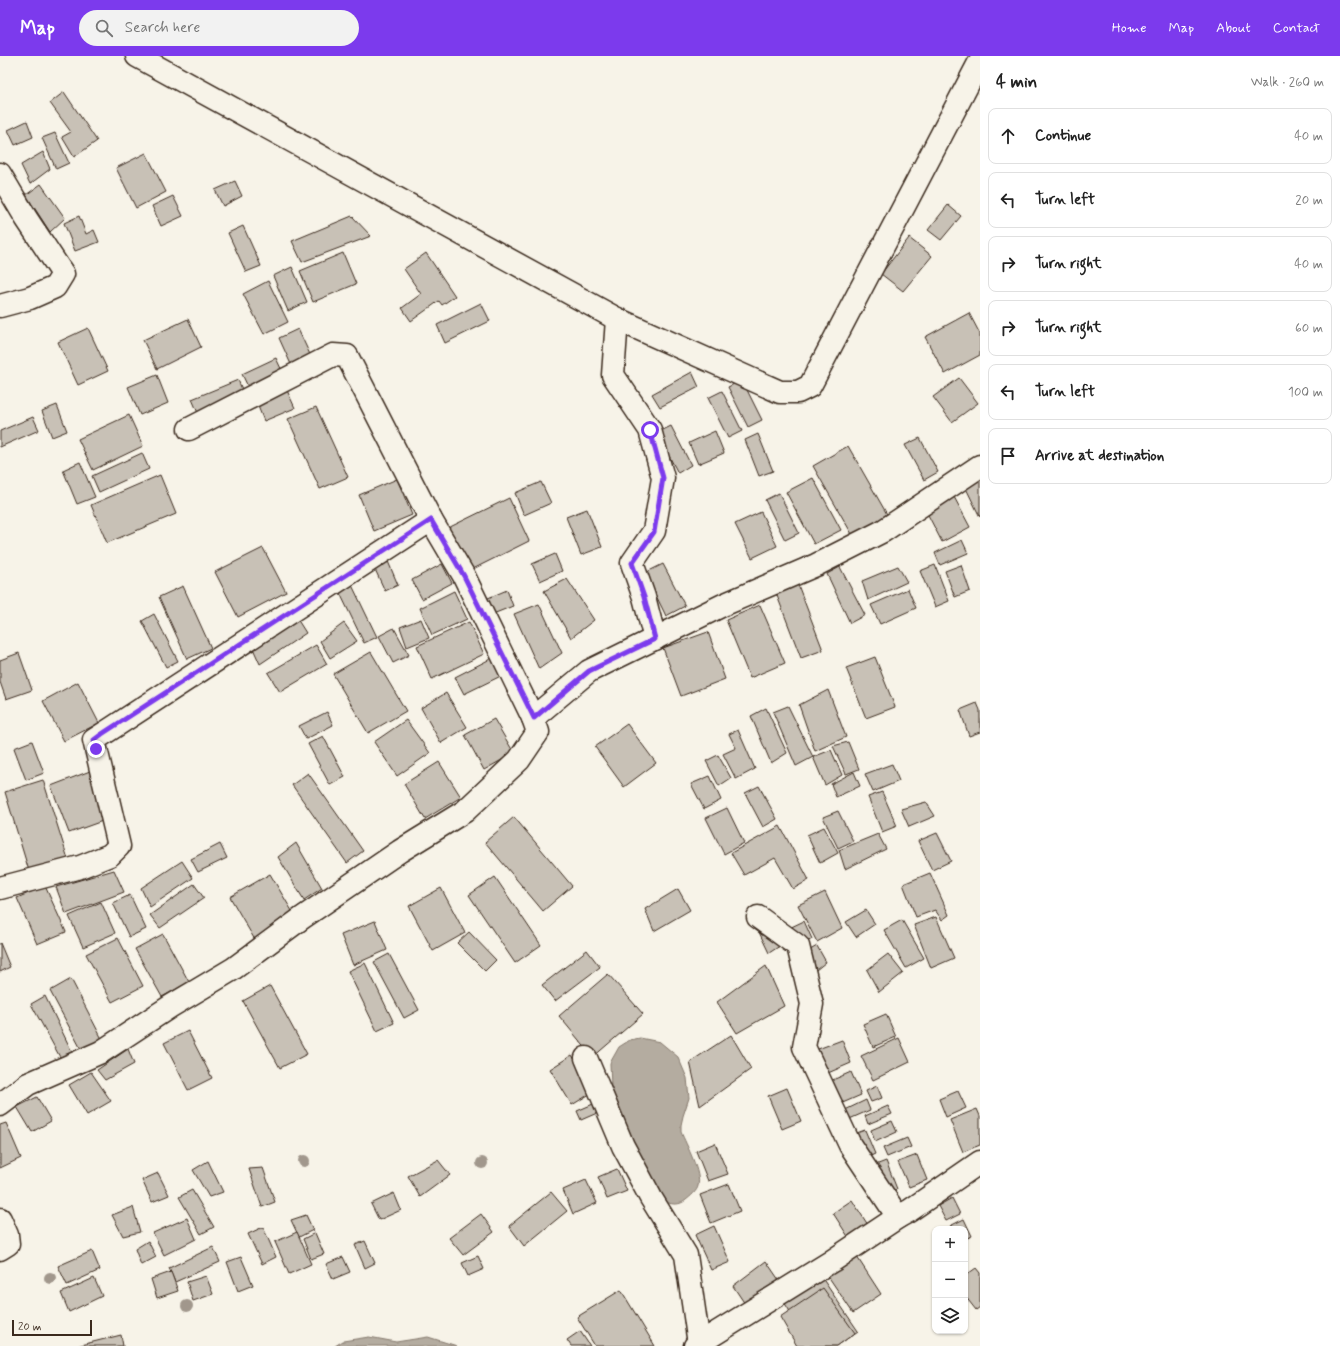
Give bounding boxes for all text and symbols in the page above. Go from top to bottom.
search box [79,10,359,46]
text: Map [20,16,55,41]
icon: search [93,17,115,39]
text: Search here [125,18,200,38]
text: Home [1112,19,1146,37]
text: Map [1168,19,1194,37]
text: About [1216,19,1251,37]
text: Contact [1273,19,1320,37]
text: 4 min [996,71,1037,93]
text: Walk · 260 m [1251,74,1324,91]
icon: ahead [997,125,1019,147]
text: Continue [1035,126,1091,146]
text: 40 m [1294,128,1323,145]
icon: left [997,189,1019,211]
text: Turn left [1035,190,1095,210]
text: 20 m [1295,192,1323,209]
icon: right [997,253,1019,275]
text: Turn right [1035,254,1102,274]
text: 40 m [1294,256,1323,273]
icon: right [997,317,1019,339]
text: Turn right [1035,318,1102,338]
text: 60 m [1295,320,1323,337]
icon: left [997,381,1019,403]
text: Turn left [1035,382,1095,402]
text: 100 m [1288,384,1323,401]
route start [641,421,659,439]
icon: arrive [997,445,1019,467]
text: Arrive at destination [1035,446,1164,466]
route end [87,740,105,758]
map controls [932,1226,968,1334]
button: + [932,1226,968,1262]
button: − [932,1262,968,1298]
button: layers [932,1298,968,1334]
scale bar [12,1318,92,1337]
text: 20 m [18,1320,41,1334]

